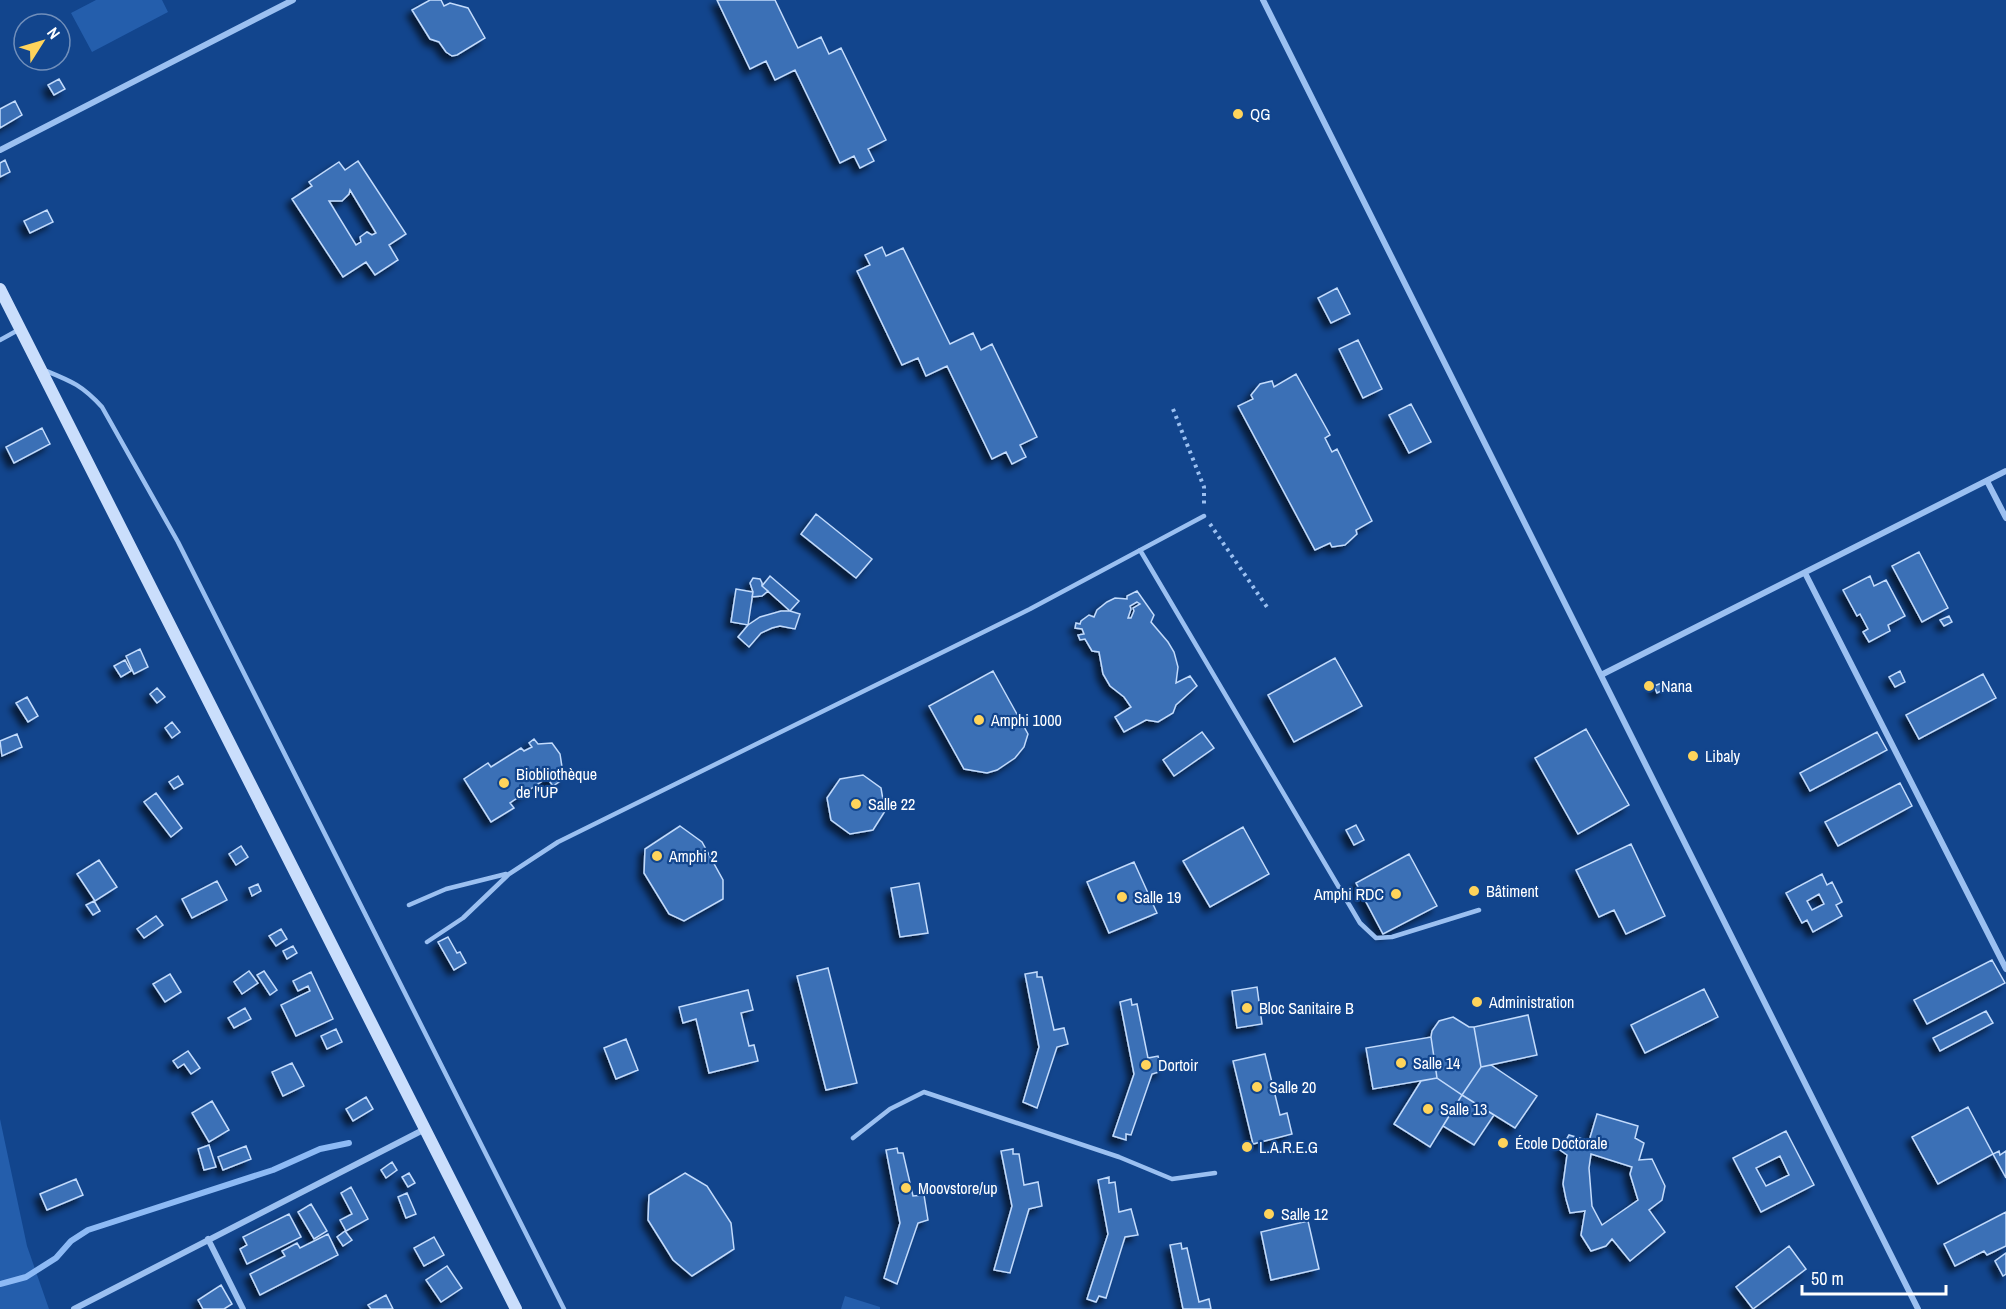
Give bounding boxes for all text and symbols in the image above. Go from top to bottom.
north arrow [12,12,72,72]
text: N [42,23,66,43]
place label: QG [1250,103,1270,125]
marker: QG [1231,107,1245,121]
place label: Nana [1661,675,1693,697]
marker: Nana [1642,679,1656,693]
place label: Amphi 1000 [990,709,1062,731]
marker: Amphi 1000 [972,713,986,727]
place label: Libaly [1705,745,1740,767]
marker: Libaly [1686,749,1700,763]
place label: Biobliothèque de l'UP [516,763,597,803]
marker: Biobliothèque de l'UP [497,776,511,790]
place label: Salle 22 [868,793,915,815]
marker: Salle 22 [849,797,863,811]
place label: Amphi 2 [668,845,718,867]
marker: Amphi 2 [650,849,664,863]
place label: Bâtiment [1486,880,1539,902]
place label: Amphi RDC [1313,883,1384,905]
marker: Bâtiment [1467,884,1481,898]
place label: Salle 19 [1134,886,1181,908]
marker: Amphi RDC [1389,887,1403,901]
marker: Salle 19 [1115,890,1129,904]
place label: Administration [1488,991,1574,1013]
marker: Administration [1470,995,1484,1009]
place label: Bloc Sanitaire B [1259,997,1354,1019]
marker: Bloc Sanitaire B [1240,1001,1254,1015]
place label: Salle 14 [1413,1052,1460,1074]
place label: Dortoir [1158,1054,1199,1076]
marker: Salle 14 [1394,1056,1408,1070]
marker: Dortoir [1139,1058,1153,1072]
place label: Salle 20 [1269,1076,1316,1098]
marker: Salle 20 [1250,1080,1264,1094]
place label: Salle 13 [1440,1098,1487,1120]
marker: Salle 13 [1421,1102,1435,1116]
place label: École Doctorale [1515,1132,1608,1154]
place label: L.A.R.E.G [1259,1136,1318,1158]
marker: École Doctorale [1496,1136,1510,1150]
marker: L.A.R.E.G [1240,1140,1254,1154]
place label: Moovstore/up [918,1177,998,1199]
marker: Moovstore/up [899,1181,913,1195]
place label: Salle 12 [1281,1203,1328,1225]
marker: Salle 12 [1262,1207,1276,1221]
scale bar [1802,1258,1946,1296]
text: 50 m [1811,1266,1844,1291]

